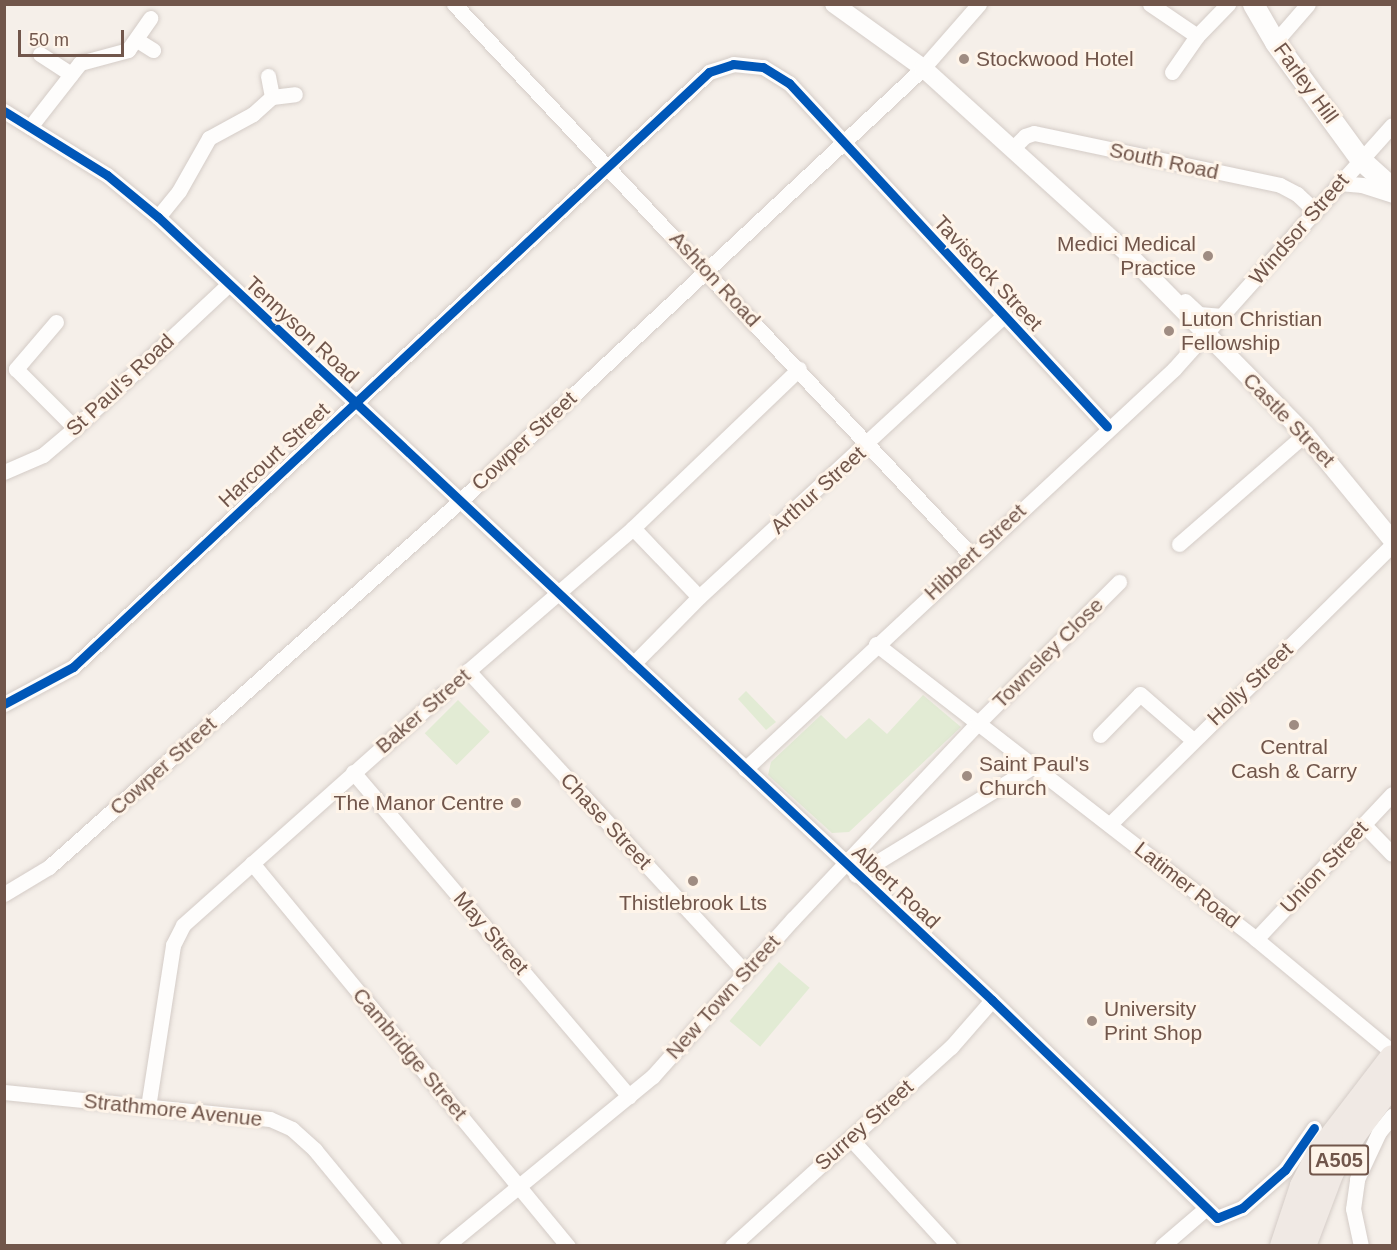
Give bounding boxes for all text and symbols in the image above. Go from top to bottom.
scale bar [21,18,128,56]
text: 50 m [29,30,69,50]
street label: Farley Hill [1268,38,1344,128]
place label: Stockwood Hotel [976,46,1134,72]
marker: Stockwood Hotel [957,52,971,66]
street label: South Road [1107,137,1221,185]
street label: Windsor Street [1244,168,1354,290]
street label: Tavistock Street [928,210,1048,336]
street label: Ashton Road [664,226,766,332]
place label: Medici Medical Practice [1057,231,1196,281]
marker: Medici Medical Practice [1201,249,1215,263]
street label: Tennyson Road [240,271,364,389]
place label: Luton Christian Fellowship [1181,306,1322,356]
marker: Luton Christian Fellowship [1162,324,1176,338]
street label: St Paul's Road [61,329,179,441]
street label: Castle Street [1238,368,1340,472]
street label: Cowper Street [466,386,582,496]
street label: Harcourt Street [213,397,335,513]
street label: Arthur Street [765,441,871,539]
street label: Hibbert Street [919,499,1031,605]
street label: Townsley Close [988,593,1108,713]
street label: Holly Street [1202,637,1298,731]
street label: Baker Street [371,663,475,759]
street label: Cowper Street [105,712,221,820]
marker: Central Cash & Carry [1287,718,1301,732]
place label: Central Cash & Carry [1231,734,1357,784]
place label: Saint Paul's Church [979,751,1089,801]
street label: Chase Street [555,768,657,874]
marker: Saint Paul's Church [960,769,974,783]
place label: The Manor Centre [334,790,504,816]
marker: The Manor Centre [509,796,523,810]
street label: Union Street [1275,816,1373,918]
street label: Latimer Road [1130,836,1244,934]
street label: Albert Road [847,840,945,934]
marker: Thistlebrook Lts [686,874,700,888]
street label: May Street [448,886,534,980]
place label: Thistlebrook Lts [619,890,767,916]
street label: New Town Street [661,930,785,1064]
street label: Cambridge Street [347,983,473,1125]
place label: University Print Shop [1104,996,1202,1046]
marker: University Print Shop [1085,1014,1099,1028]
street label: Surrey Street [810,1074,918,1176]
street label: Strathmore Avenue [82,1088,264,1132]
road number: A505 [1309,1143,1369,1177]

